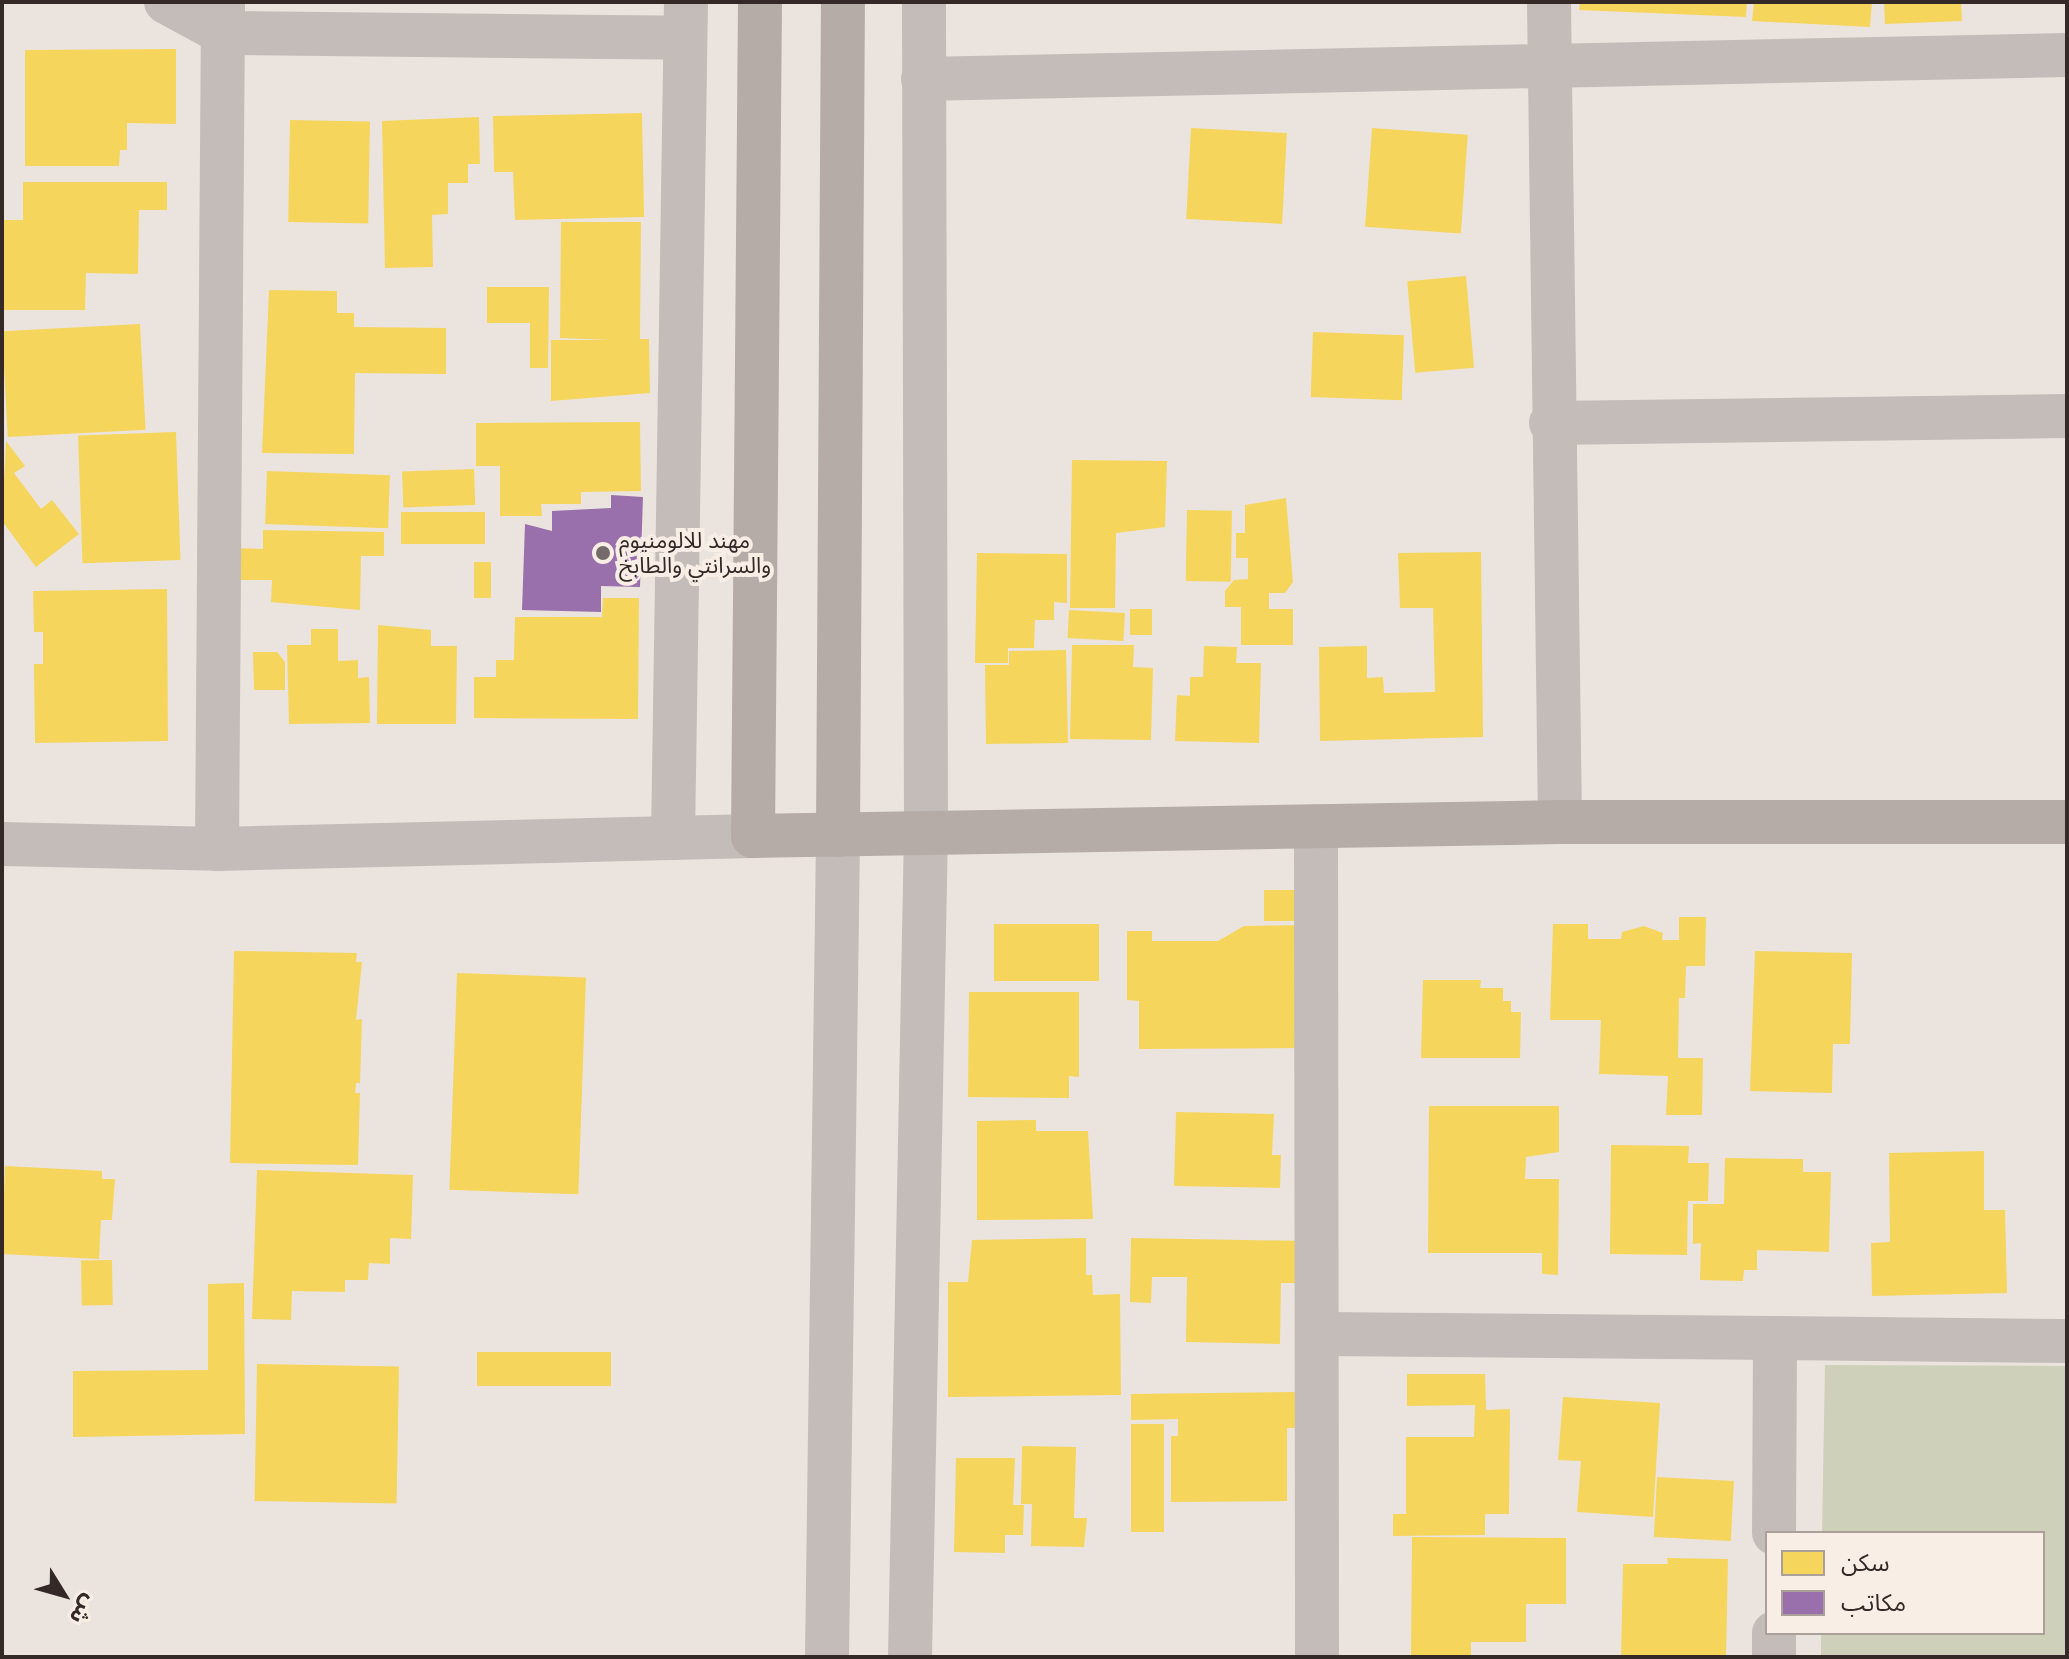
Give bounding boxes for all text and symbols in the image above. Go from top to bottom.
place label: مهند للالومنيوم والسرانتي والطابخ [619,527,771,578]
marker: مهند للالومنيوم والسرانتي والطابخ [594,544,612,562]
legend [1765,1531,2045,1635]
text: سكن [1841,1546,1890,1579]
north arrow [24,1555,104,1635]
text: مكاتب [1841,1586,1906,1619]
text: ش [62,1588,105,1631]

